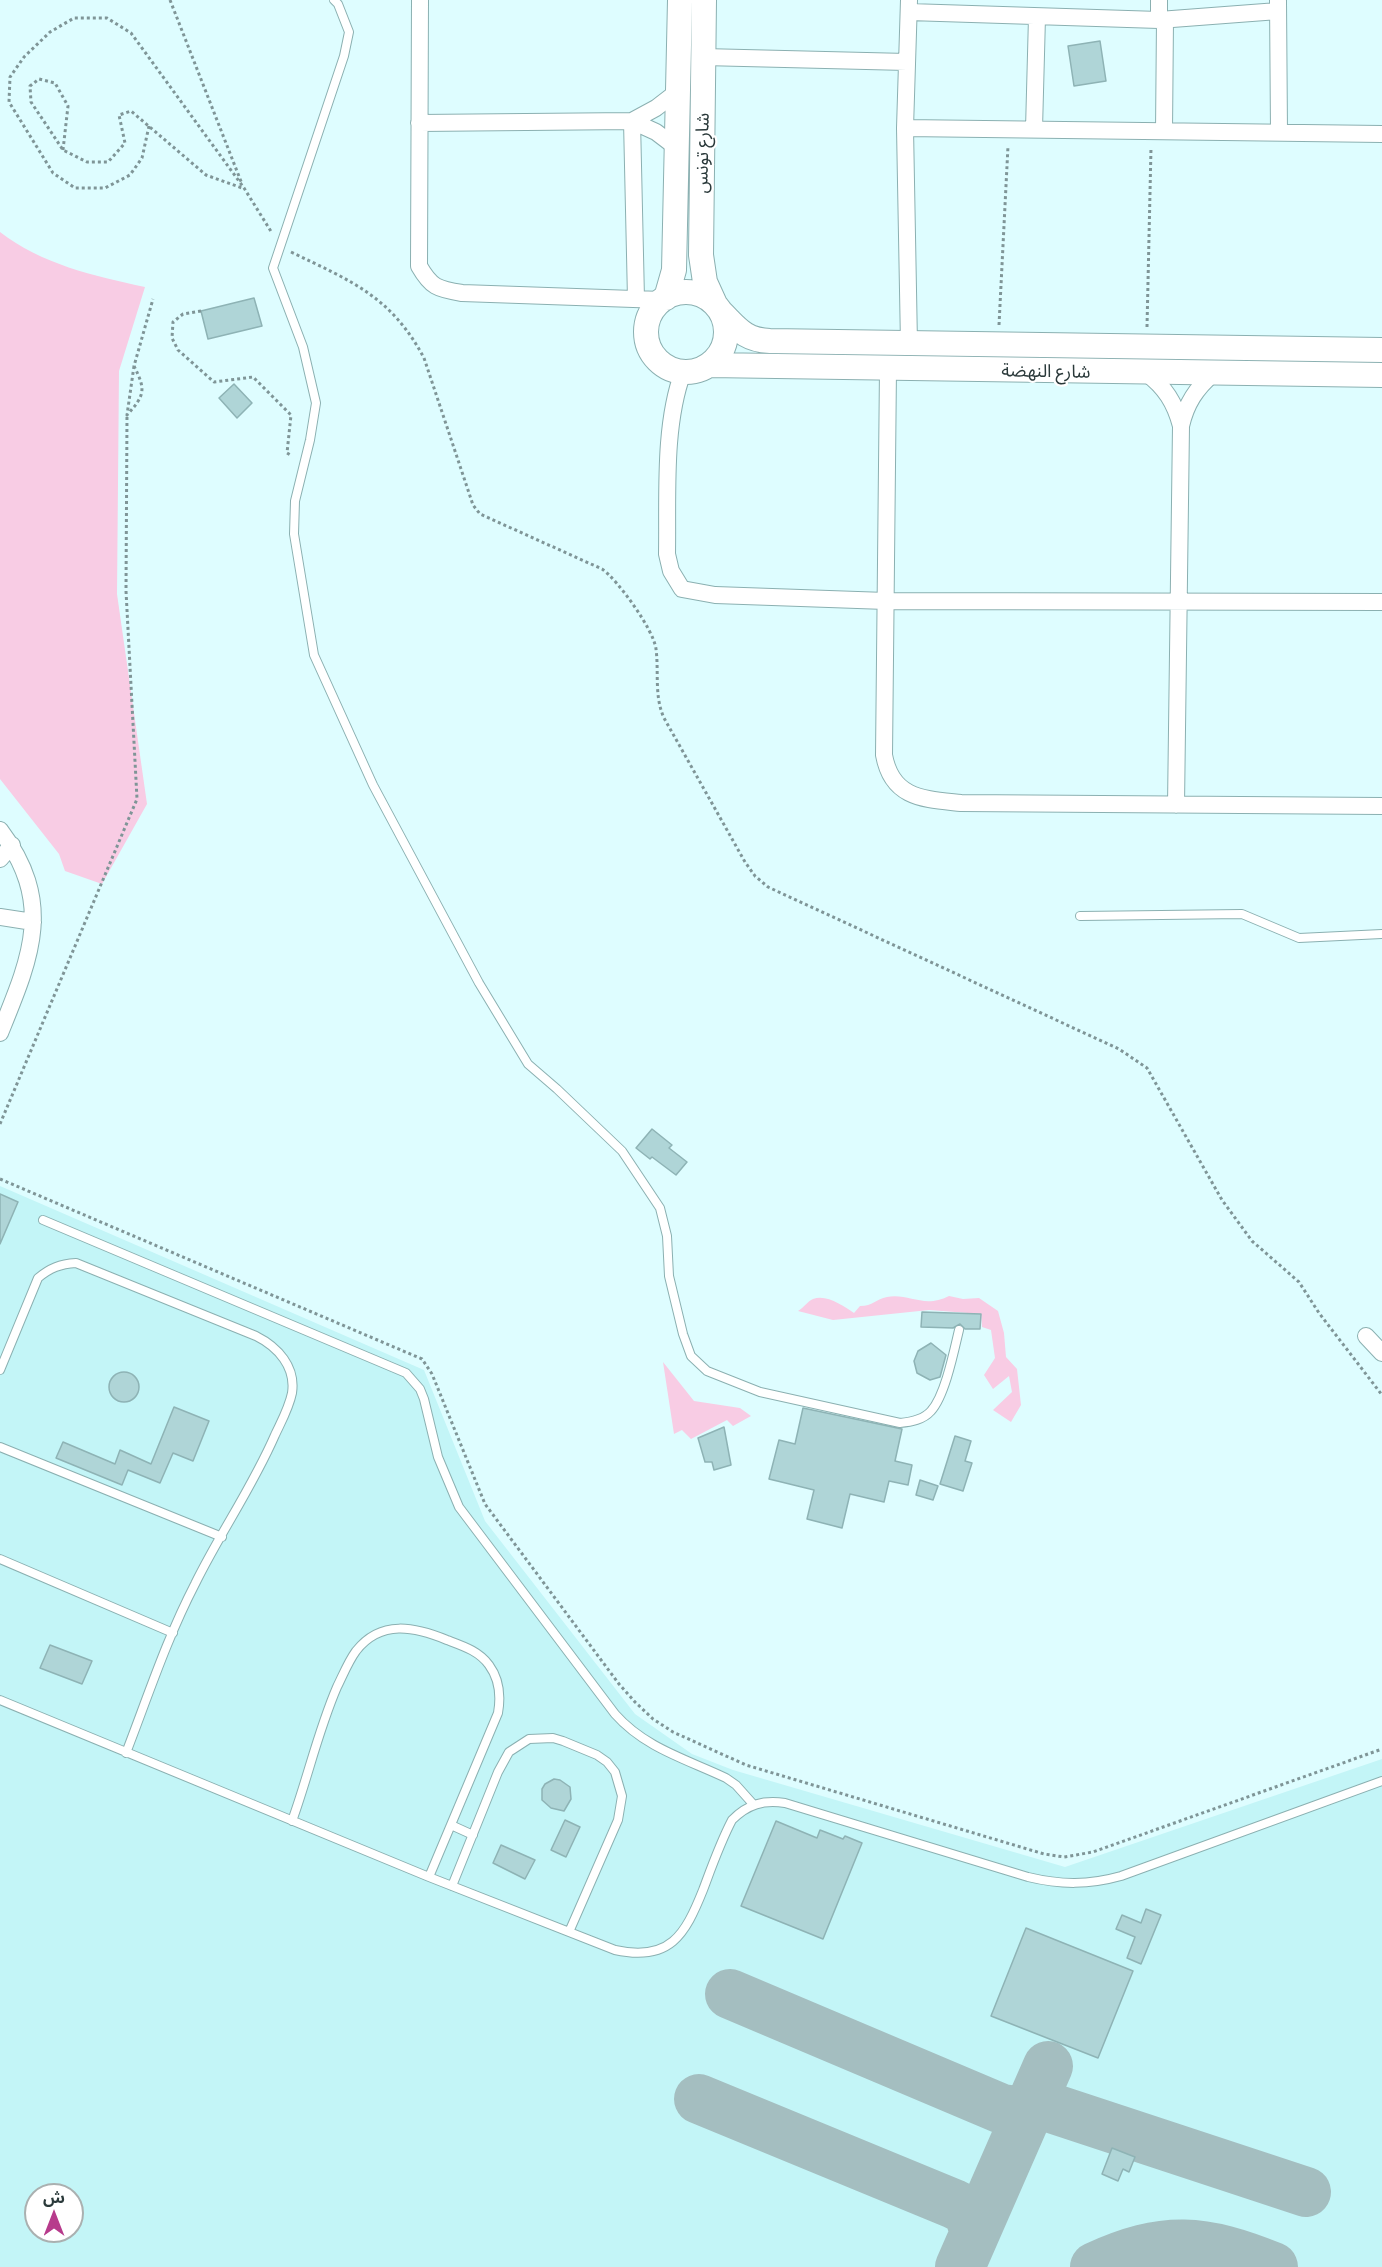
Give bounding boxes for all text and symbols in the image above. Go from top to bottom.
street label: شارع تونس [690,112,714,194]
street label: شارع النهضة [1001,359,1091,383]
north arrow [24,2183,84,2243]
text: ش [43,2187,65,2206]

